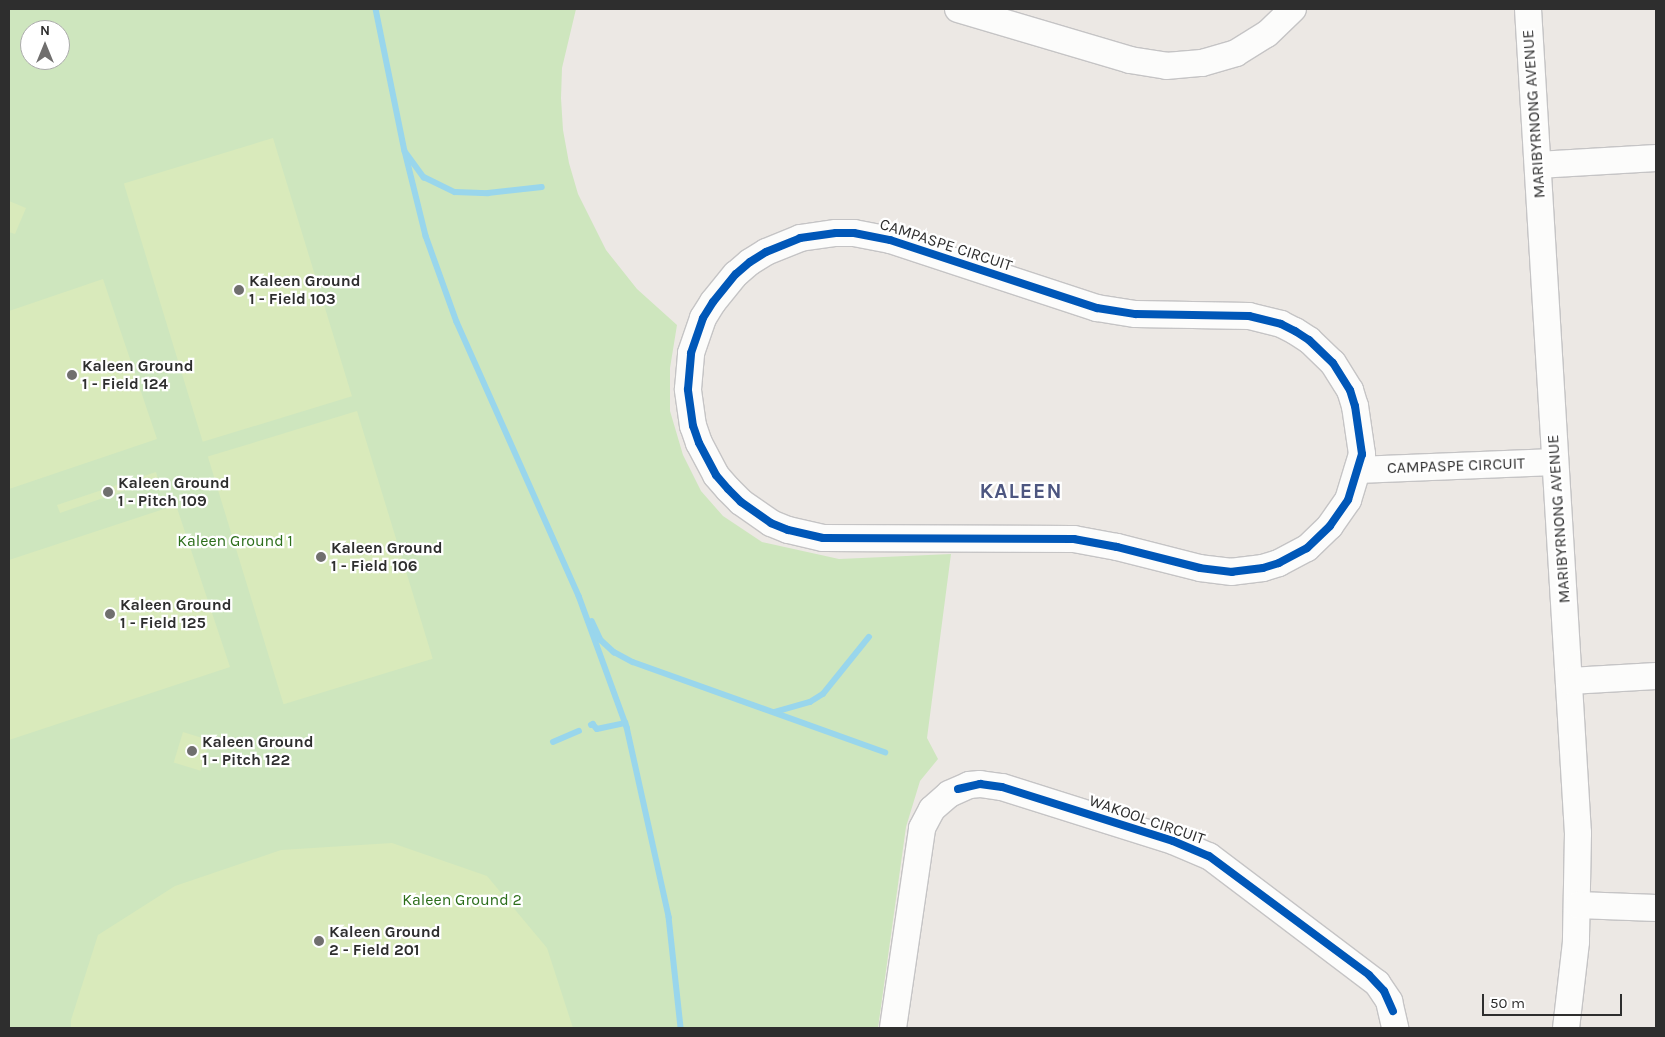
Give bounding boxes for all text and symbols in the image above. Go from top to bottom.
north arrow [20,20,70,70]
text: N [40,22,50,39]
street label: MARIBYRNONG AVENUE [1519,29,1549,199]
street label: CAMPASPE CIRCUIT [877,215,1015,275]
place label: Kaleen Ground 1 - Field 103 [249,271,361,309]
marker: Kaleen Ground 1 - Field 103 [233,284,245,296]
place label: Kaleen Ground 1 - Field 124 [82,356,194,394]
marker: Kaleen Ground 1 - Field 124 [66,369,78,381]
street label: MARIBYRNONG AVENUE [1544,434,1574,604]
street label: CAMPASPE CIRCUIT [1387,454,1525,478]
place label: Kaleen Ground 1 - Pitch 109 [118,473,230,511]
district label: KALEEN [979,478,1063,504]
marker: Kaleen Ground 1 - Pitch 109 [102,486,114,498]
park label: Kaleen Ground 1 [177,531,293,551]
place label: Kaleen Ground 1 - Field 106 [331,538,443,576]
marker: Kaleen Ground 1 - Field 106 [315,551,327,563]
place label: Kaleen Ground 1 - Field 125 [120,595,232,633]
marker: Kaleen Ground 1 - Field 125 [104,608,116,620]
place label: Kaleen Ground 1 - Pitch 122 [202,732,314,770]
marker: Kaleen Ground 1 - Pitch 122 [186,745,198,757]
street label: WAKOOL CIRCUIT [1086,791,1208,849]
park label: Kaleen Ground 2 [402,890,522,910]
place label: Kaleen Ground 2 - Field 201 [329,922,441,960]
marker: Kaleen Ground 2 - Field 201 [313,935,325,947]
scale bar [1485,984,1625,1016]
text: 50 m [1490,994,1525,1012]

